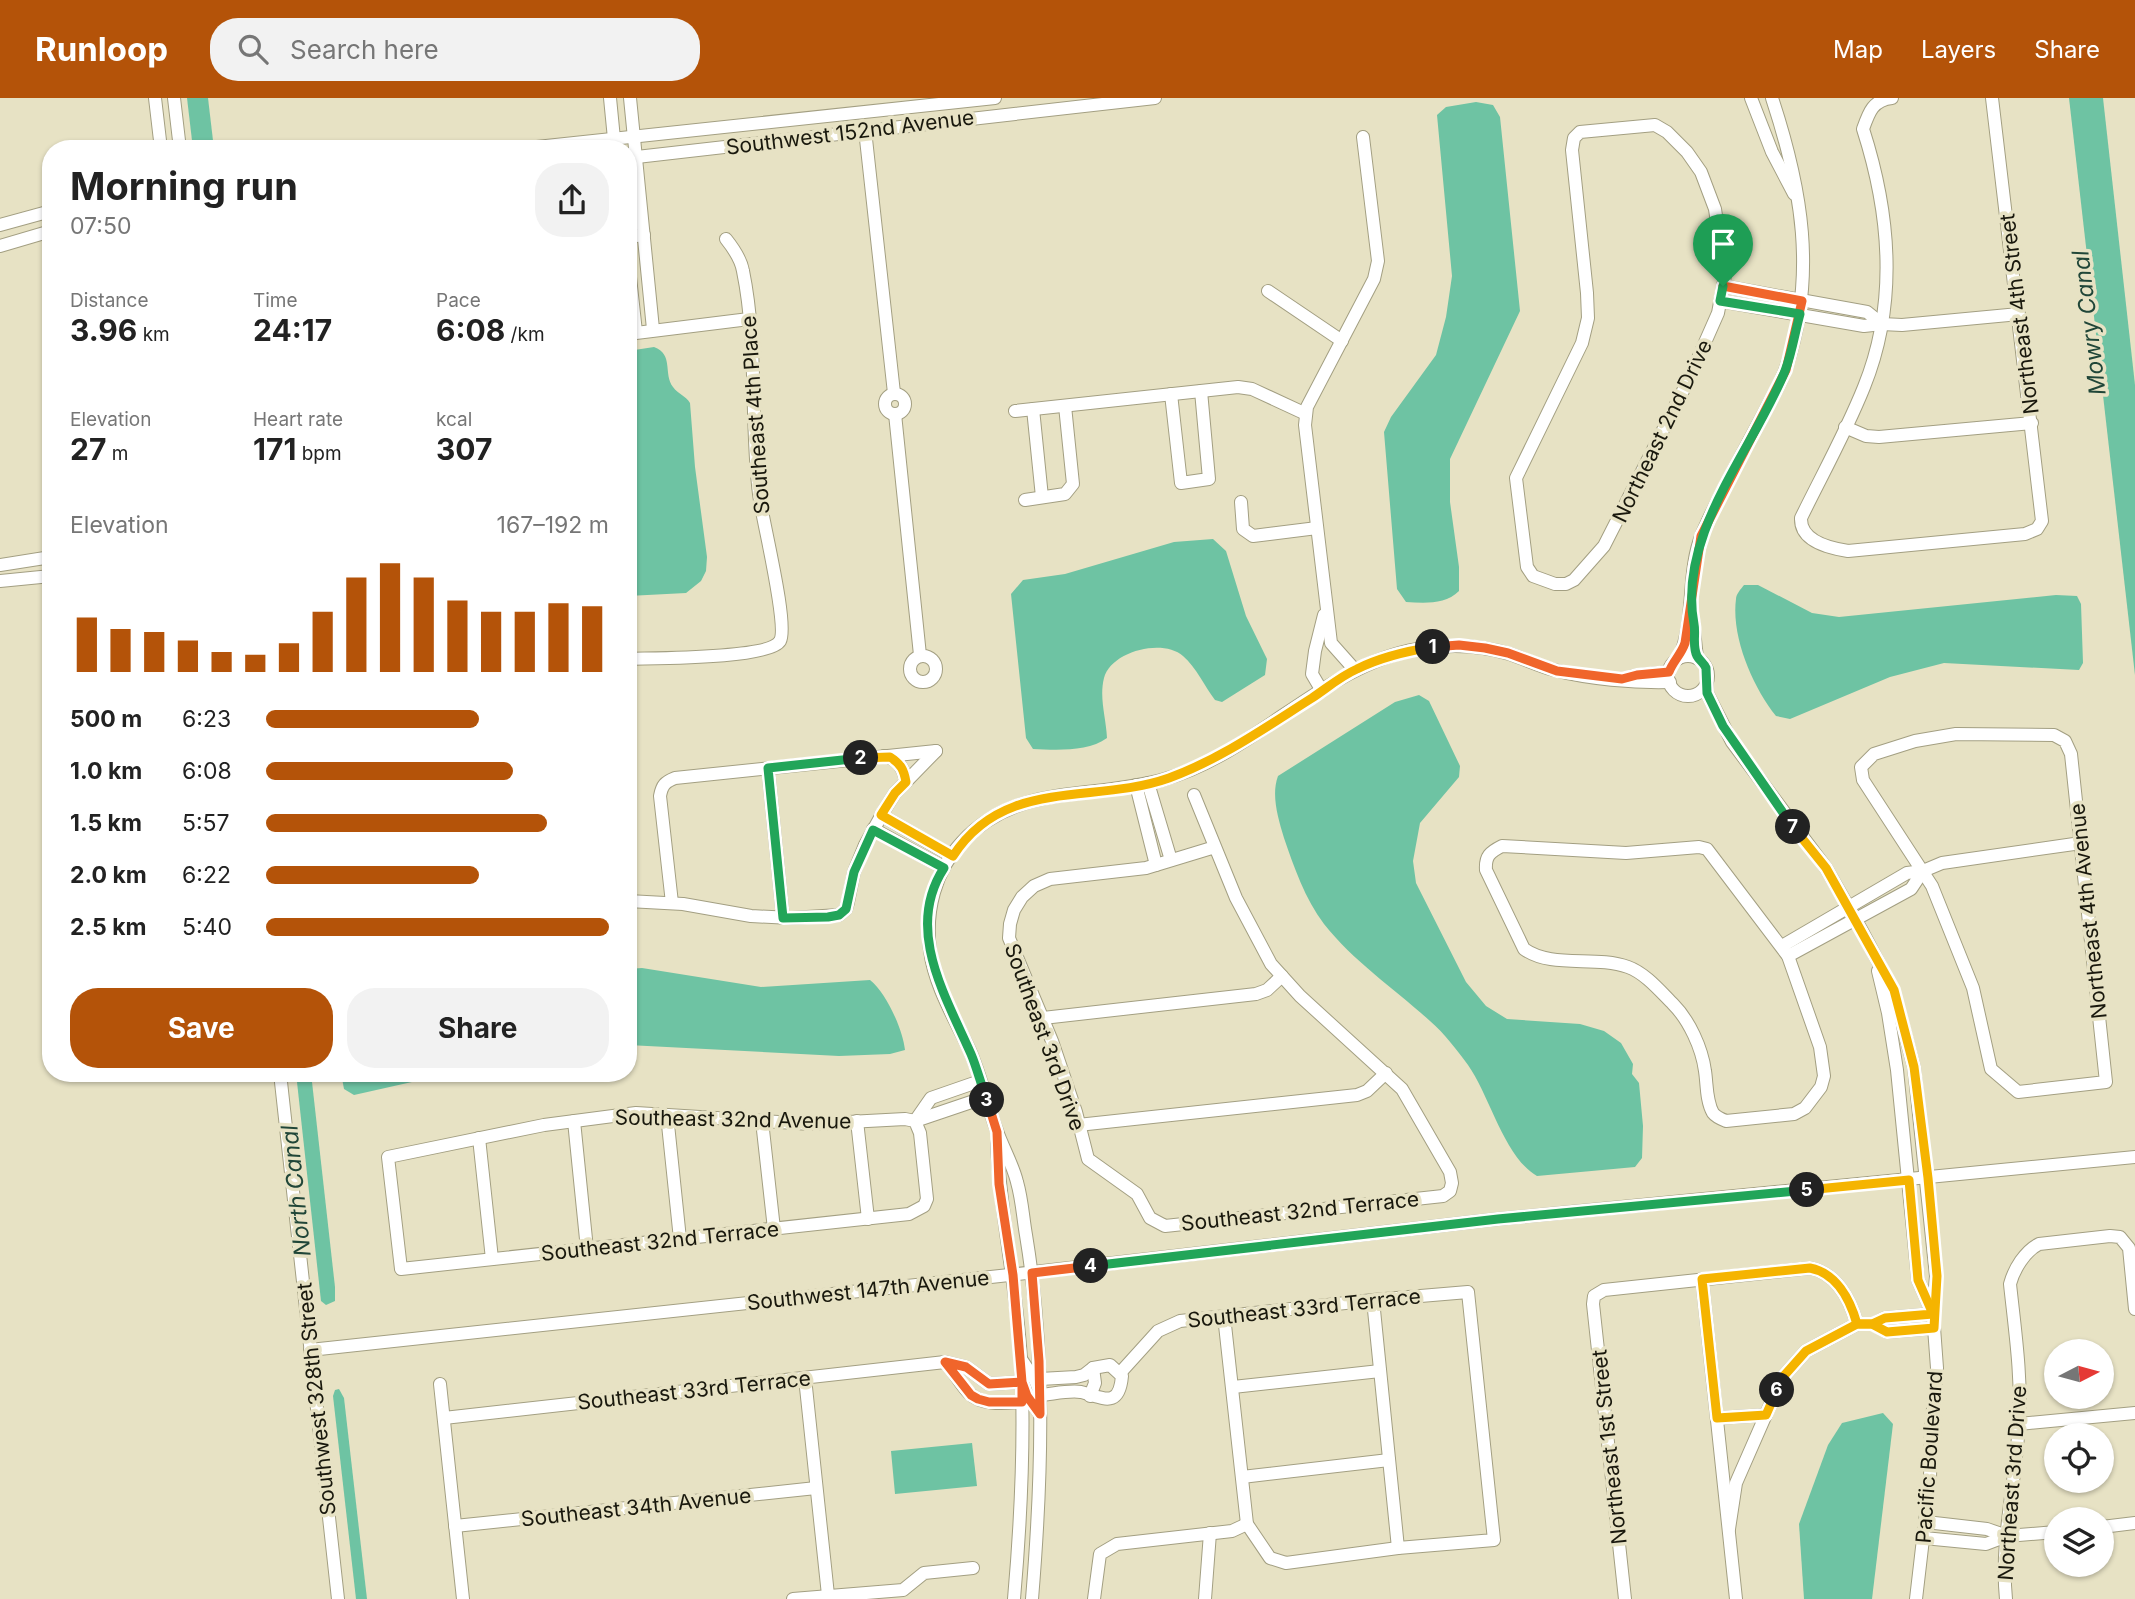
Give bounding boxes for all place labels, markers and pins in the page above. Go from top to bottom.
pin [1693,214,1753,286]
pin: 1 [1416,630,1450,664]
pin: 2 [844,740,878,776]
pin: 7 [1776,810,1811,844]
pin: 3 [970,1082,1004,1118]
pin: 5 [1790,1172,1825,1208]
pin: 4 [1074,1248,1108,1284]
pin: 6 [1760,1372,1795,1408]

